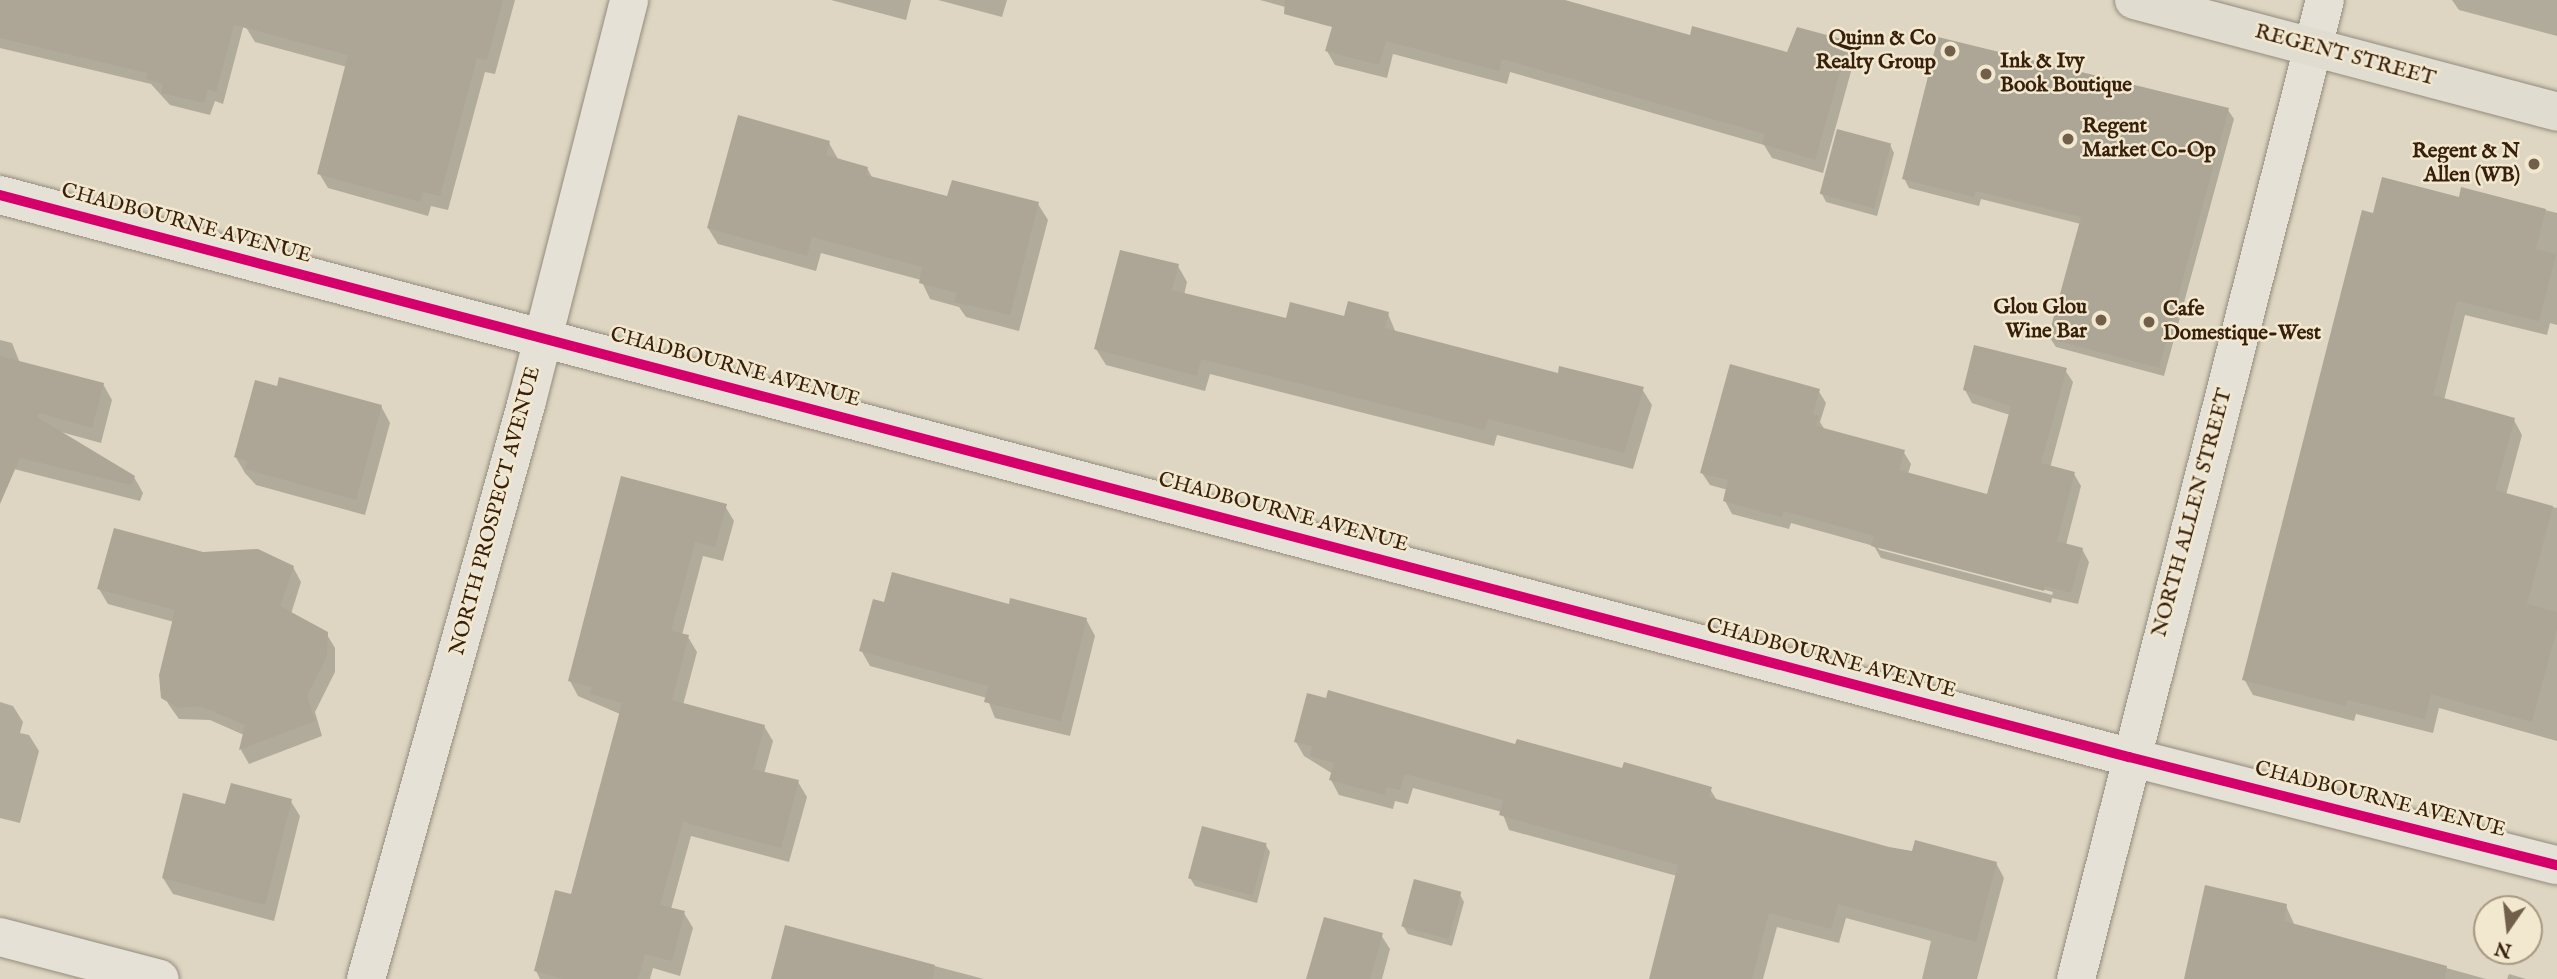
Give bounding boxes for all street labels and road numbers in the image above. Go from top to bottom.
street label: REGENT STREET [2252,20,2438,92]
street label: CHADBOURNE AVENUE [58,178,314,270]
street label: CHADBOURNE AVENUE [607,322,863,414]
street label: NORTH PROSPECT AVENUE [445,364,547,658]
street label: NORTH ALLEN STREET [2148,386,2238,640]
street label: CHADBOURNE AVENUE [1155,467,1411,559]
street label: CHADBOURNE AVENUE [1703,613,1959,705]
street label: CHADBOURNE AVENUE [2252,757,2508,843]

